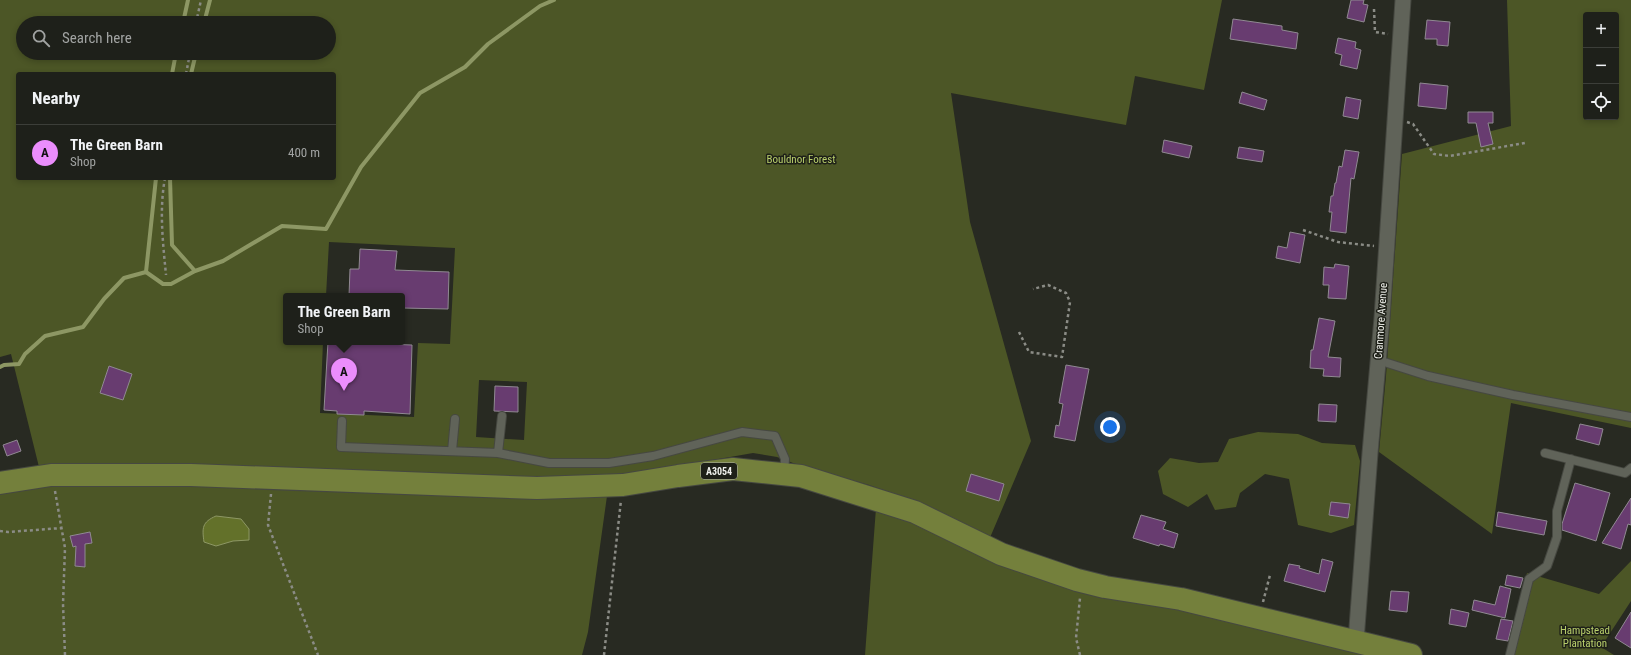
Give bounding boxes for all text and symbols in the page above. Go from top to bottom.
map controls [1583,12,1619,120]
button: + [1583,12,1619,48]
search box [16,16,336,60]
icon: search [30,27,52,49]
text: Search here [62,29,132,47]
button: − [1583,48,1619,84]
button: locate [1583,84,1619,120]
text: Nearby [32,88,80,108]
text: The Green Barn [70,136,163,154]
text: A [41,145,49,160]
text: 400 m [288,145,320,160]
park label: Bouldnor Forest [767,153,835,166]
text: Shop [70,154,96,169]
street label: Cranmore Avenue [1372,282,1390,360]
popup [283,293,405,345]
text: The Green Barn [298,303,390,321]
text: Shop [298,321,324,336]
pin: A [331,358,357,391]
your location [1100,417,1120,437]
road number: A3054 [701,463,737,479]
park label: Hampstead Plantation [1560,624,1610,650]

